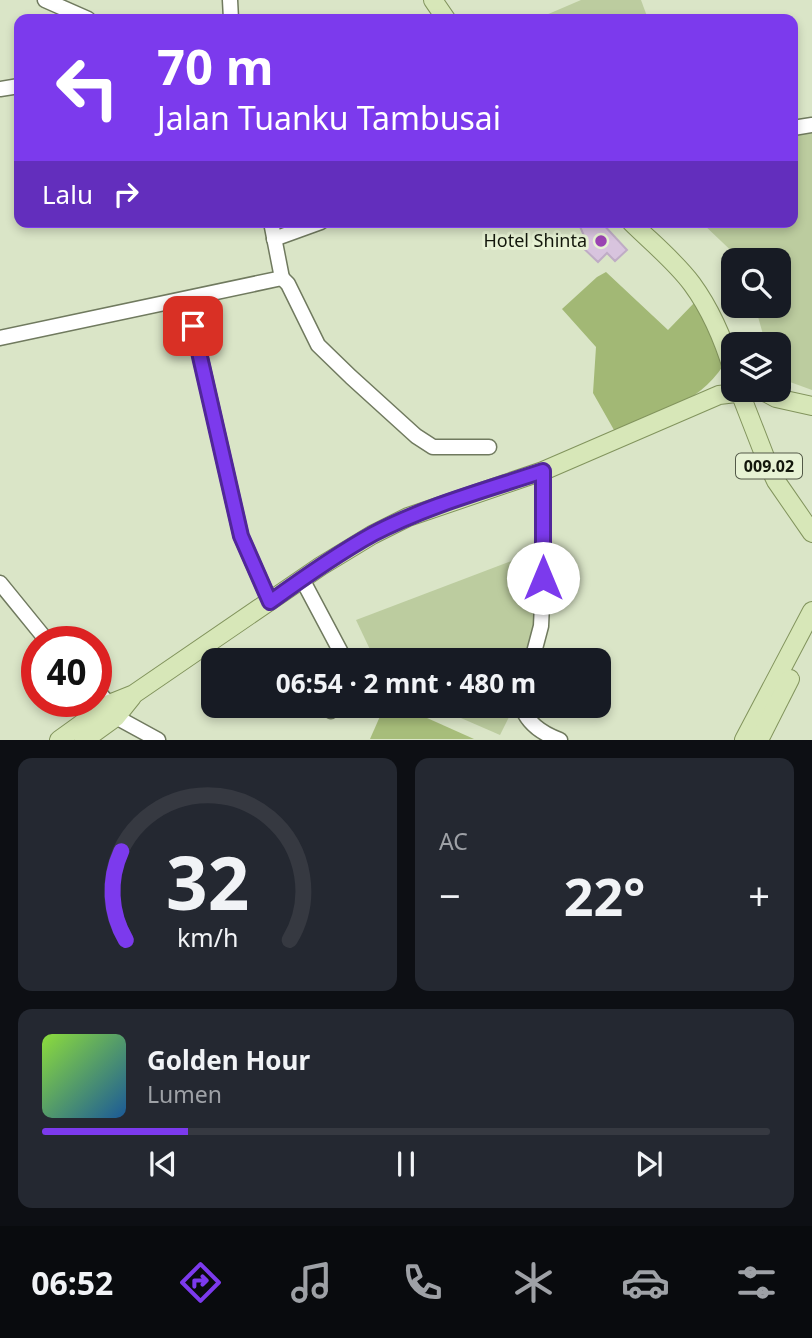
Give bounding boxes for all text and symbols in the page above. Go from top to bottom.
text: 70 m [157,33,274,99]
icon: left [42,42,133,133]
text: Jalan Tuanku Tambusai [157,96,501,139]
icon: right [107,175,145,213]
text: Lalu [42,176,93,212]
place label: Hotel Shinta [483,228,587,252]
marker: Hotel Shinta [593,233,609,249]
map controls [721,248,791,402]
button: search [721,248,791,318]
pin [163,296,223,356]
icon: arrive [174,307,212,345]
button: layers [721,332,791,402]
road number: 009.02 [736,453,802,478]
position arrow [506,541,580,615]
speed limit sign: 40 [21,626,112,717]
text: 06:54 · 2 mnt · 480 m [276,665,536,701]
text: AC [439,825,468,857]
text: 32 [166,833,249,932]
text: 22° [564,860,645,931]
text: − [439,869,461,921]
text: + [748,869,770,921]
text: km/h [177,920,238,954]
text: Golden Hour [147,1042,310,1078]
text: Lumen [147,1078,222,1110]
icon: previous [144,1145,182,1183]
icon: pause [387,1145,425,1183]
icon: next [630,1145,668,1183]
icon: directions [176,1258,225,1307]
icon: music [287,1258,336,1307]
icon: phone [398,1258,447,1307]
icon: climate [509,1258,558,1307]
icon: car [621,1258,670,1307]
icon: filters [732,1258,781,1307]
text: 06:52 [31,1261,113,1304]

